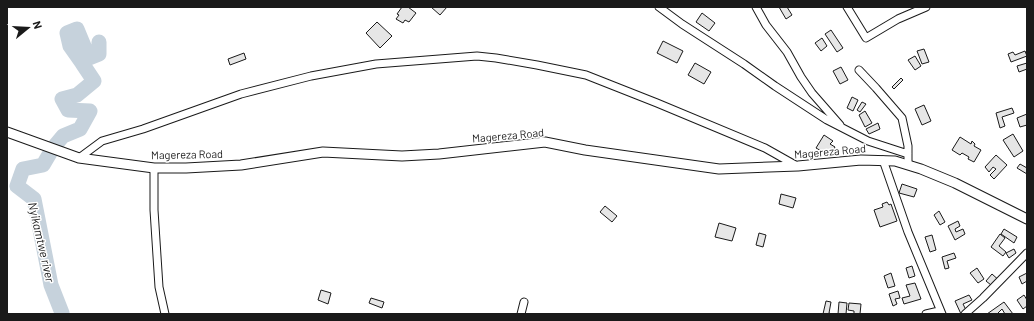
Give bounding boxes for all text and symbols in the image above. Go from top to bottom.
north arrow [8,8,48,48]
text: N [31,19,45,30]
street label: Magereza Road [472,125,544,145]
street label: Magereza Road [794,141,866,161]
street label: Magereza Road [151,147,223,161]
water label: Nyikamtwe river [26,201,58,284]

